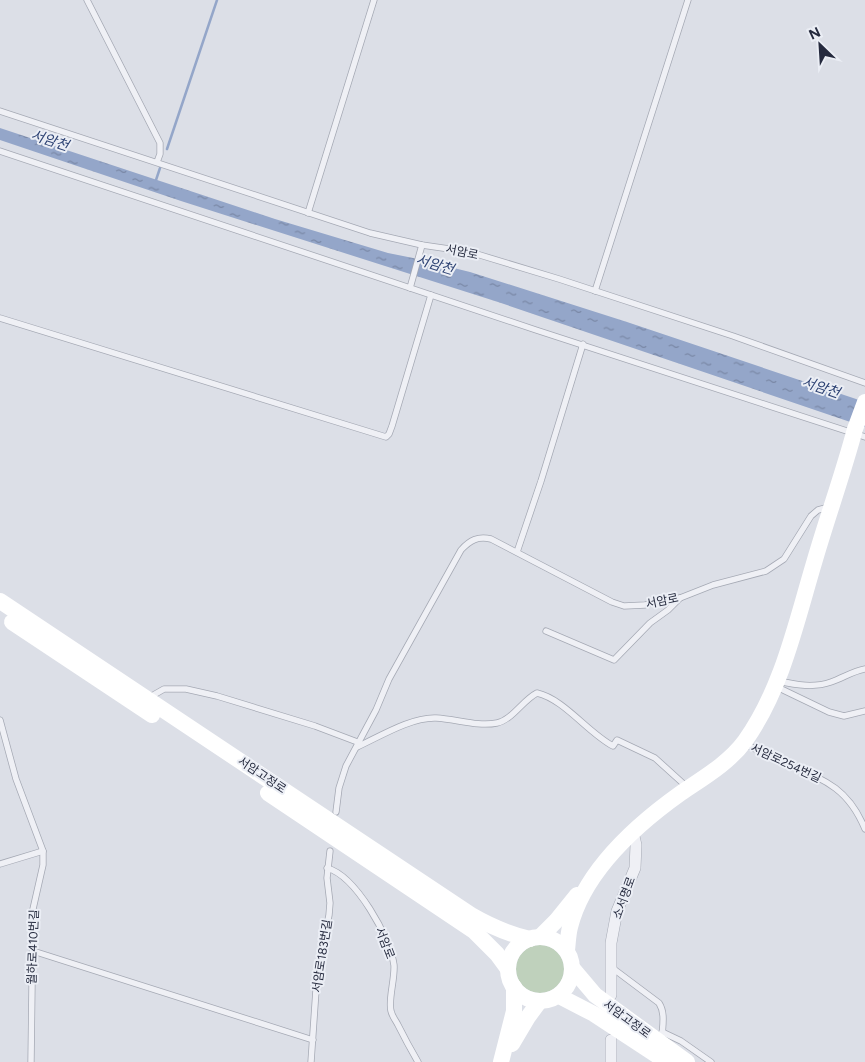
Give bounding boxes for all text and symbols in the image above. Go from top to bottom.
north arrow [795,20,845,70]
text: N [806,24,823,44]
water label: 서암천 [29,126,72,155]
street label: 서암로 [444,242,480,262]
water label: 서암천 [414,251,457,279]
water label: 서암천 [800,373,843,402]
street label: 서암로 [644,591,680,611]
street label: 서암로254번길 [748,741,824,785]
street label: 서암고정로 [235,754,289,796]
street label: 소서명로 [610,875,638,921]
street label: 월하로410번길 [25,909,41,985]
street label: 서암로183번길 [309,918,335,994]
street label: 서암로 [373,925,397,961]
street label: 서암고정로 [601,997,653,1041]

